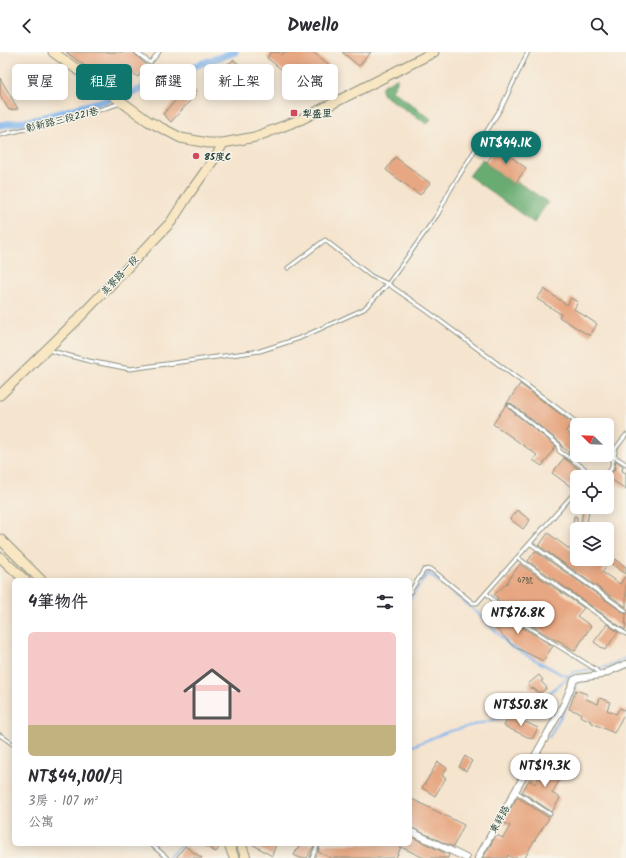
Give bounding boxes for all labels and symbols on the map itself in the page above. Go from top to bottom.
street label: 彰新路三段221巷 [24,103,101,137]
place label: 犁盛里 [302,106,332,122]
marker: 犁盛里 [289,108,299,118]
pin: NT$44.1K [465,131,547,165]
place label: 85度C [204,149,231,165]
marker: 85度C [191,151,201,161]
street label: 美寮路一段 [97,252,143,299]
north arrow [570,418,614,462]
house number: 47號 [517,574,533,587]
pin: NT$76.8K [477,601,559,635]
pin: NT$50.8K [480,693,562,727]
pin: NT$19.3K [504,754,586,788]
street label: 東祥路 [486,802,514,836]

